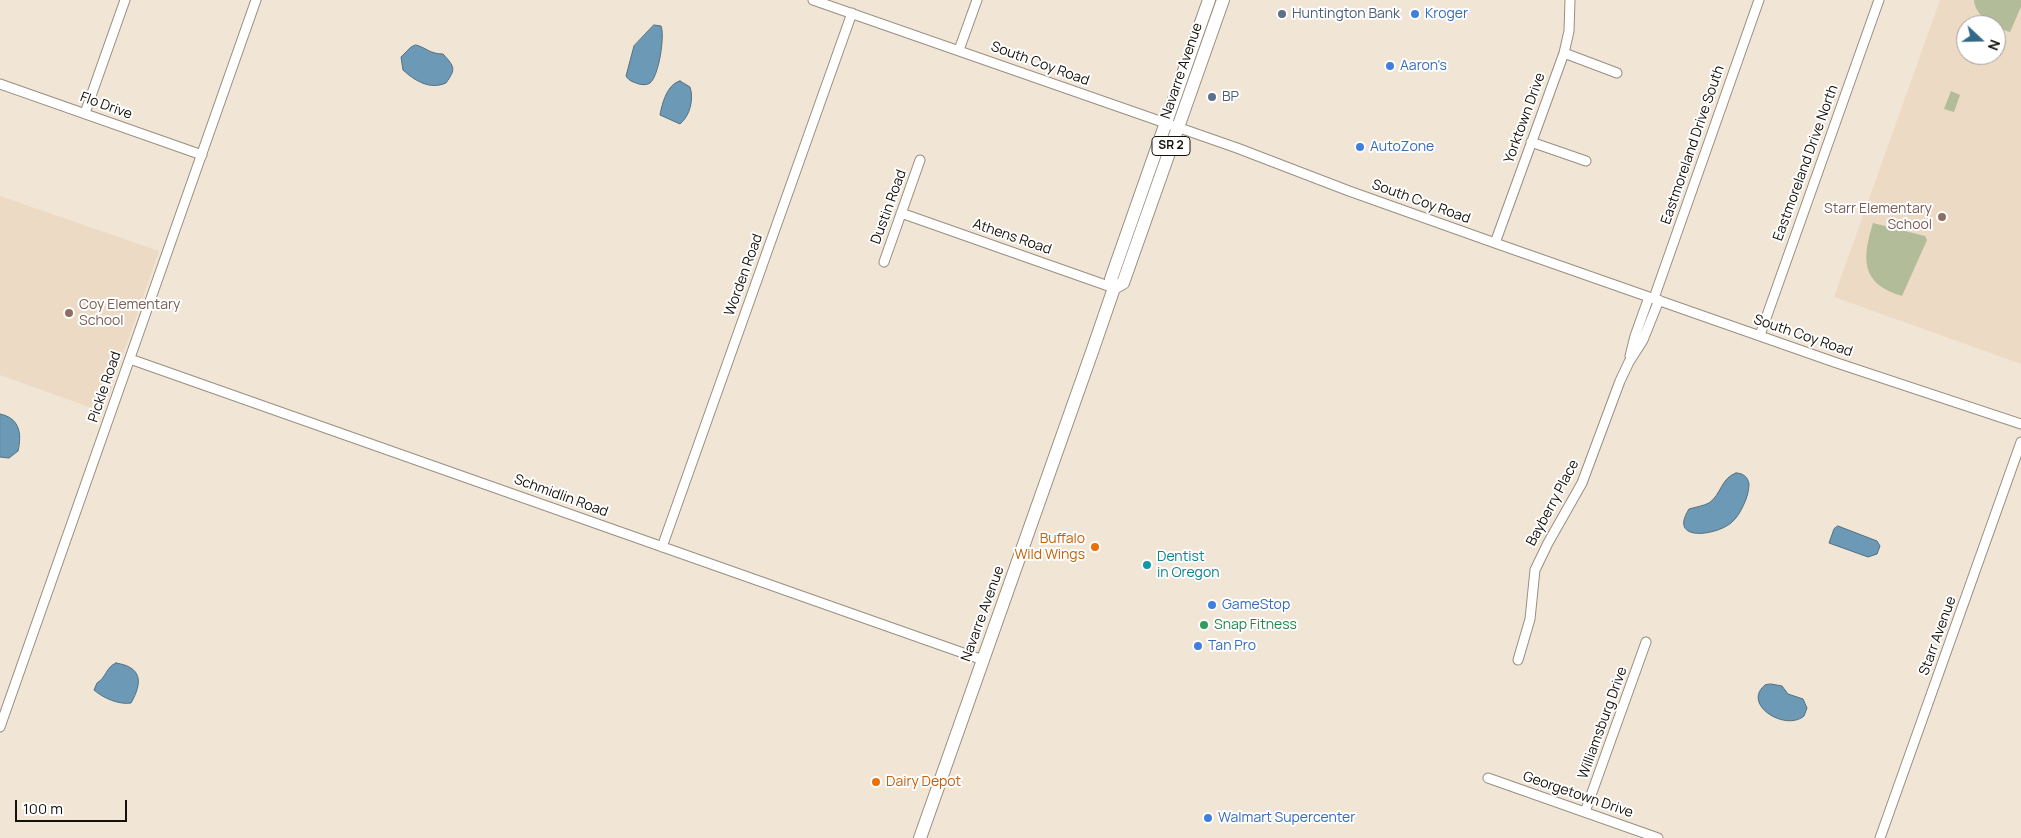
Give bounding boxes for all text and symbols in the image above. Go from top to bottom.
place label: Huntington Bank [1292,6,1400,22]
place label: Kroger [1425,6,1468,22]
marker: Huntington Bank [1276,8,1288,20]
marker: Kroger [1409,8,1421,20]
north arrow [1956,15,2006,65]
street label: Navarre Avenue [1158,21,1206,121]
text: N [1984,37,2005,53]
street label: South Coy Road [989,38,1091,90]
place label: Aaron's [1400,58,1447,74]
marker: Aaron's [1384,60,1396,72]
street label: Eastmoreland Drive South [1658,63,1728,227]
street label: Yorktown Drive [1501,71,1549,165]
street label: Eastmoreland Drive North [1770,83,1842,243]
street label: Flo Drive [78,89,134,123]
place label: BP [1222,89,1239,105]
marker: BP [1206,91,1218,103]
road number: SR 2 [1152,136,1190,156]
place label: AutoZone [1370,139,1434,155]
marker: AutoZone [1354,141,1366,153]
street label: Dustin Road [868,167,910,247]
street label: South Coy Road [1370,176,1472,228]
place label: Starr Elementary School [1824,201,1932,233]
marker: Starr Elementary School [1936,211,1948,223]
street label: Athens Road [970,216,1054,258]
street label: Worden Road [721,232,767,318]
place label: Coy Elementary School [79,297,180,330]
marker: Coy Elementary School [63,307,75,319]
street label: South Coy Road [1751,311,1855,361]
street label: Pickle Road [85,349,125,425]
street label: Bayberry Place [1523,457,1583,549]
street label: Schmidlin Road [512,471,610,521]
place label: Buffalo Wild Wings [1015,531,1085,564]
marker: Buffalo Wild Wings [1089,541,1101,553]
place label: Dentist in Oregon [1157,549,1219,582]
marker: Dentist in Oregon [1141,559,1153,571]
street label: Navarre Avenue [958,564,1008,664]
street label: Starr Avenue [1916,594,1960,678]
place label: GameStop [1222,597,1290,613]
marker: GameStop [1206,599,1218,611]
place label: Snap Fitness [1214,617,1297,633]
marker: Snap Fitness [1198,619,1210,631]
place label: Tan Pro [1208,638,1256,654]
marker: Tan Pro [1192,640,1204,652]
street label: Williamsburg Drive [1575,665,1631,781]
street label: Georgetown Drive [1521,768,1635,822]
place label: Dairy Depot [886,774,961,790]
marker: Dairy Depot [870,776,882,788]
scale bar [18,790,130,822]
text: 100 m [23,798,63,819]
place label: Walmart Supercenter [1218,810,1355,826]
marker: Walmart Supercenter [1202,812,1214,824]

